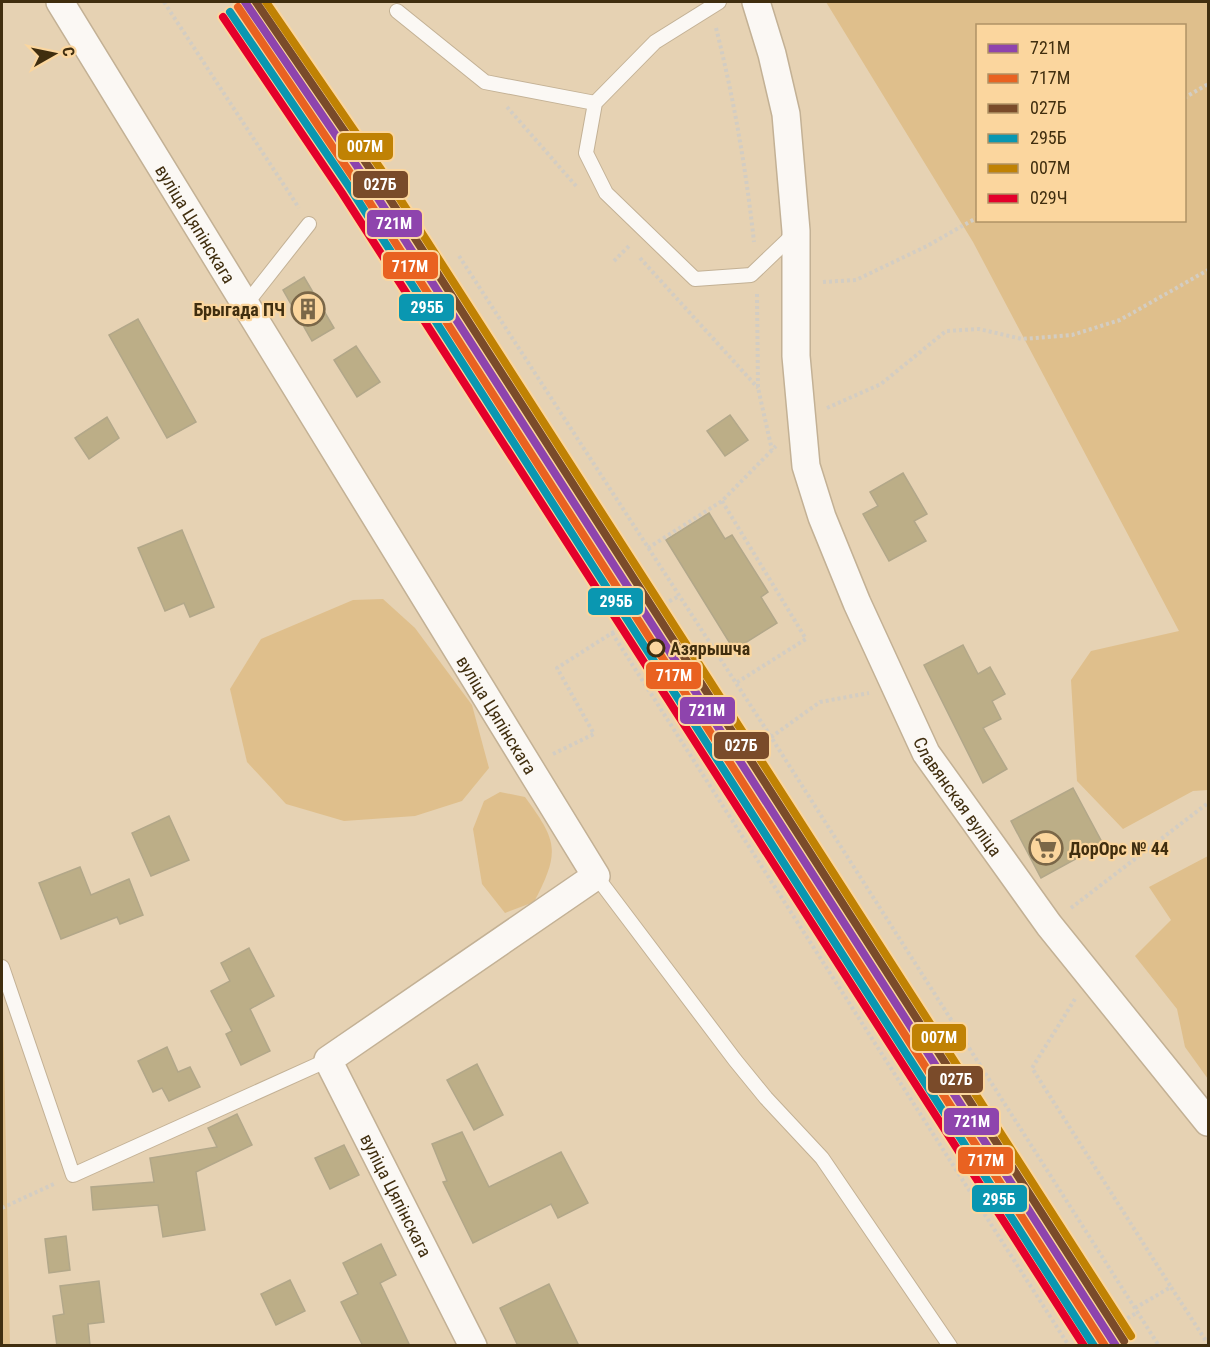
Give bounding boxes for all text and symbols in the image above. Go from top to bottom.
north arrow [24,24,84,84]
legend [976,24,1186,222]
text: 721М [1030,37,1070,58]
text: С [58,46,78,58]
text: 717М [1030,67,1070,88]
text: 027Б [1030,97,1067,118]
text: 295Б [1030,127,1067,148]
line badge: 007М [337,132,394,161]
text: 007М [347,137,383,156]
text: 007М [1030,157,1070,178]
street label: вуліца Цяпінскага [152,160,240,287]
line badge: 027Б [352,170,409,199]
text: 027Б [364,175,397,194]
text: 029Ч [1030,187,1067,208]
line badge: 721М [366,209,423,238]
text: 721М [376,214,412,233]
line badge: 717М [382,251,439,280]
text: 717М [392,257,428,276]
building icon: Брыгада ПЧ [290,291,326,327]
line badge: 295Б [398,293,455,322]
text: 295Б [411,298,444,317]
place label: Брыгада ПЧ [193,299,285,320]
line badge: 295Б [587,587,644,616]
text: 295Б [600,592,633,611]
place label: Азярышча [670,638,750,659]
marker: Азярышча [647,639,665,657]
street label: вуліца Цяпінскага [453,652,541,778]
line badge: 717М [645,661,702,690]
text: 717М [656,666,692,685]
line badge: 721М [679,696,736,725]
text: 721М [689,701,725,720]
line badge: 027Б [713,731,770,760]
street label: Славянская вуліца [909,733,1007,860]
text: 027Б [725,736,758,755]
supermarket icon: ДорОрс № 44 [1028,830,1064,866]
place label: ДорОрс № 44 [1069,838,1169,859]
line badge: 007М [911,1023,967,1052]
text: 007М [921,1028,957,1047]
line badge: 027Б [927,1065,984,1094]
text: 027Б [940,1070,973,1089]
line badge: 721М [943,1107,1000,1136]
text: 721М [954,1112,990,1131]
street label: вуліца Цяпінскага [357,1130,437,1260]
line badge: 717М [957,1146,1014,1175]
text: 717М [968,1151,1004,1170]
line badge: 295Б [971,1184,1028,1213]
text: 295Б [983,1190,1016,1209]

